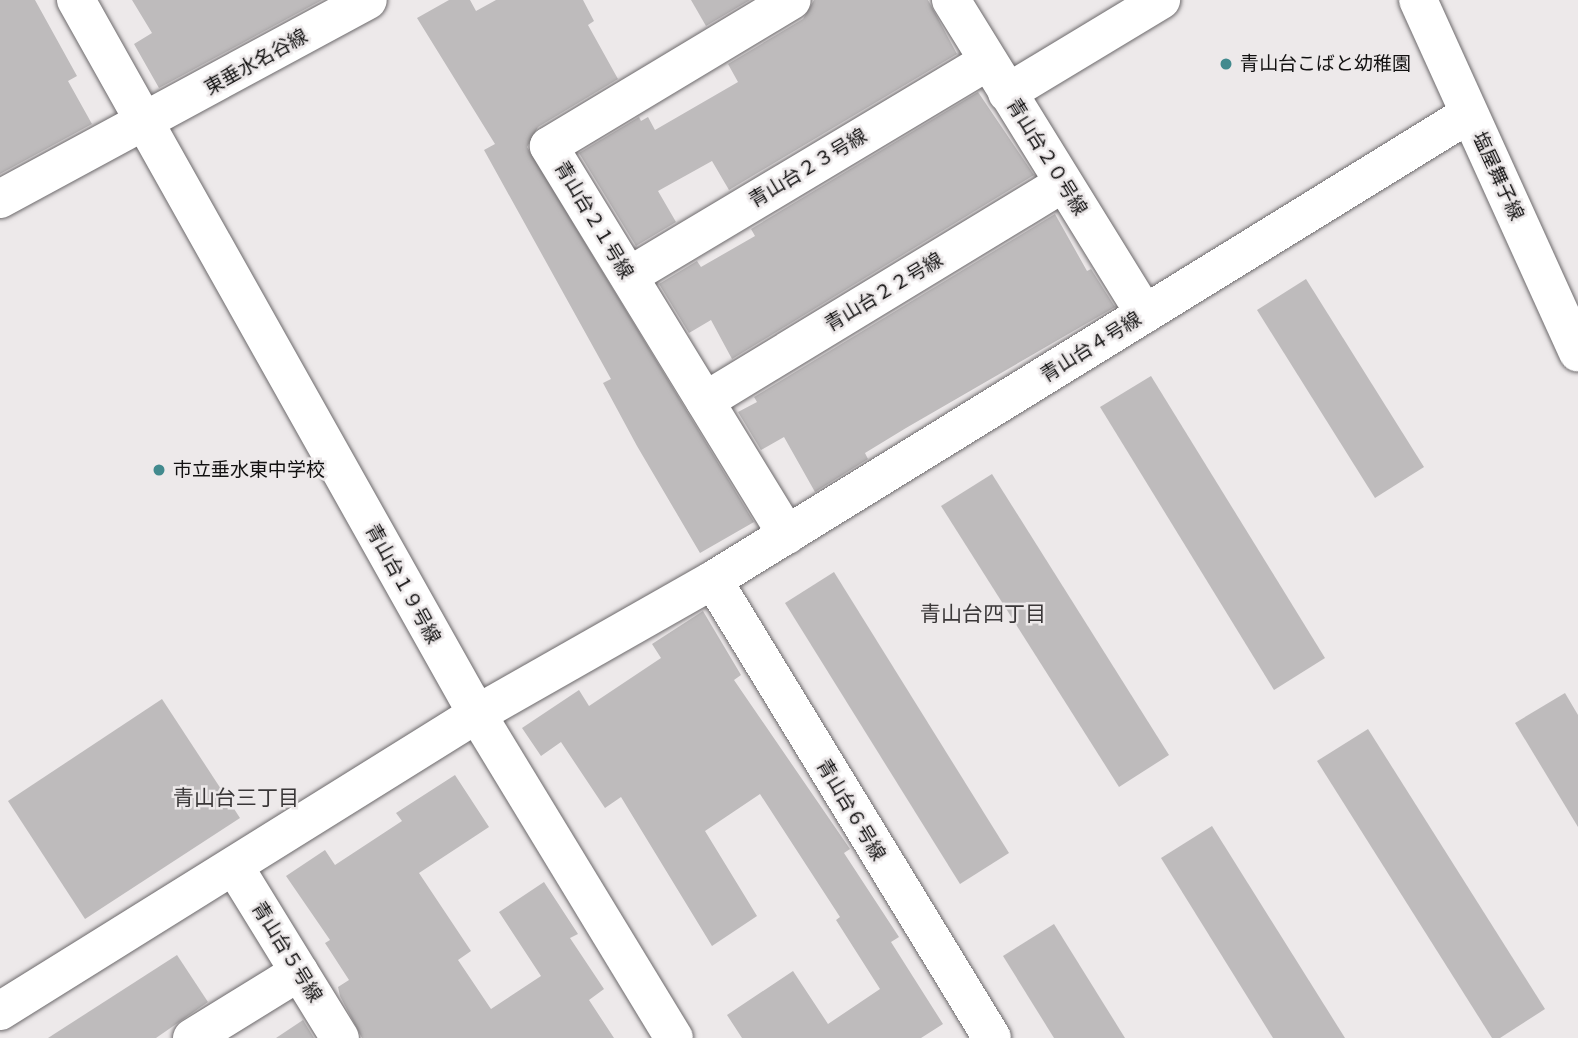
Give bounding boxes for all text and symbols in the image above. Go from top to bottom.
street label: 東垂水名谷線 [201,24,311,100]
place label: 青山台こばと幼稚園 [1240,53,1411,75]
marker: 青山台こばと幼稚園 [1218,56,1234,72]
street label: 青山台２０号線 [1002,95,1092,219]
street label: 青山台２３号線 [745,124,871,212]
street label: 塩屋舞子線 [1468,128,1528,224]
street label: 青山台２１号線 [550,157,638,283]
street label: 青山台２２号線 [821,248,947,336]
street label: 青山台４号線 [1037,307,1145,387]
place label: 市立垂水東中学校 [173,459,325,481]
marker: 市立垂水東中学校 [151,462,167,478]
street label: 青山台１９号線 [361,520,445,648]
district label: 青山台四丁目 [920,601,1046,627]
street label: 青山台６号線 [812,755,890,865]
district label: 青山台三丁目 [173,785,299,811]
street label: 青山台５号線 [247,898,327,1006]

